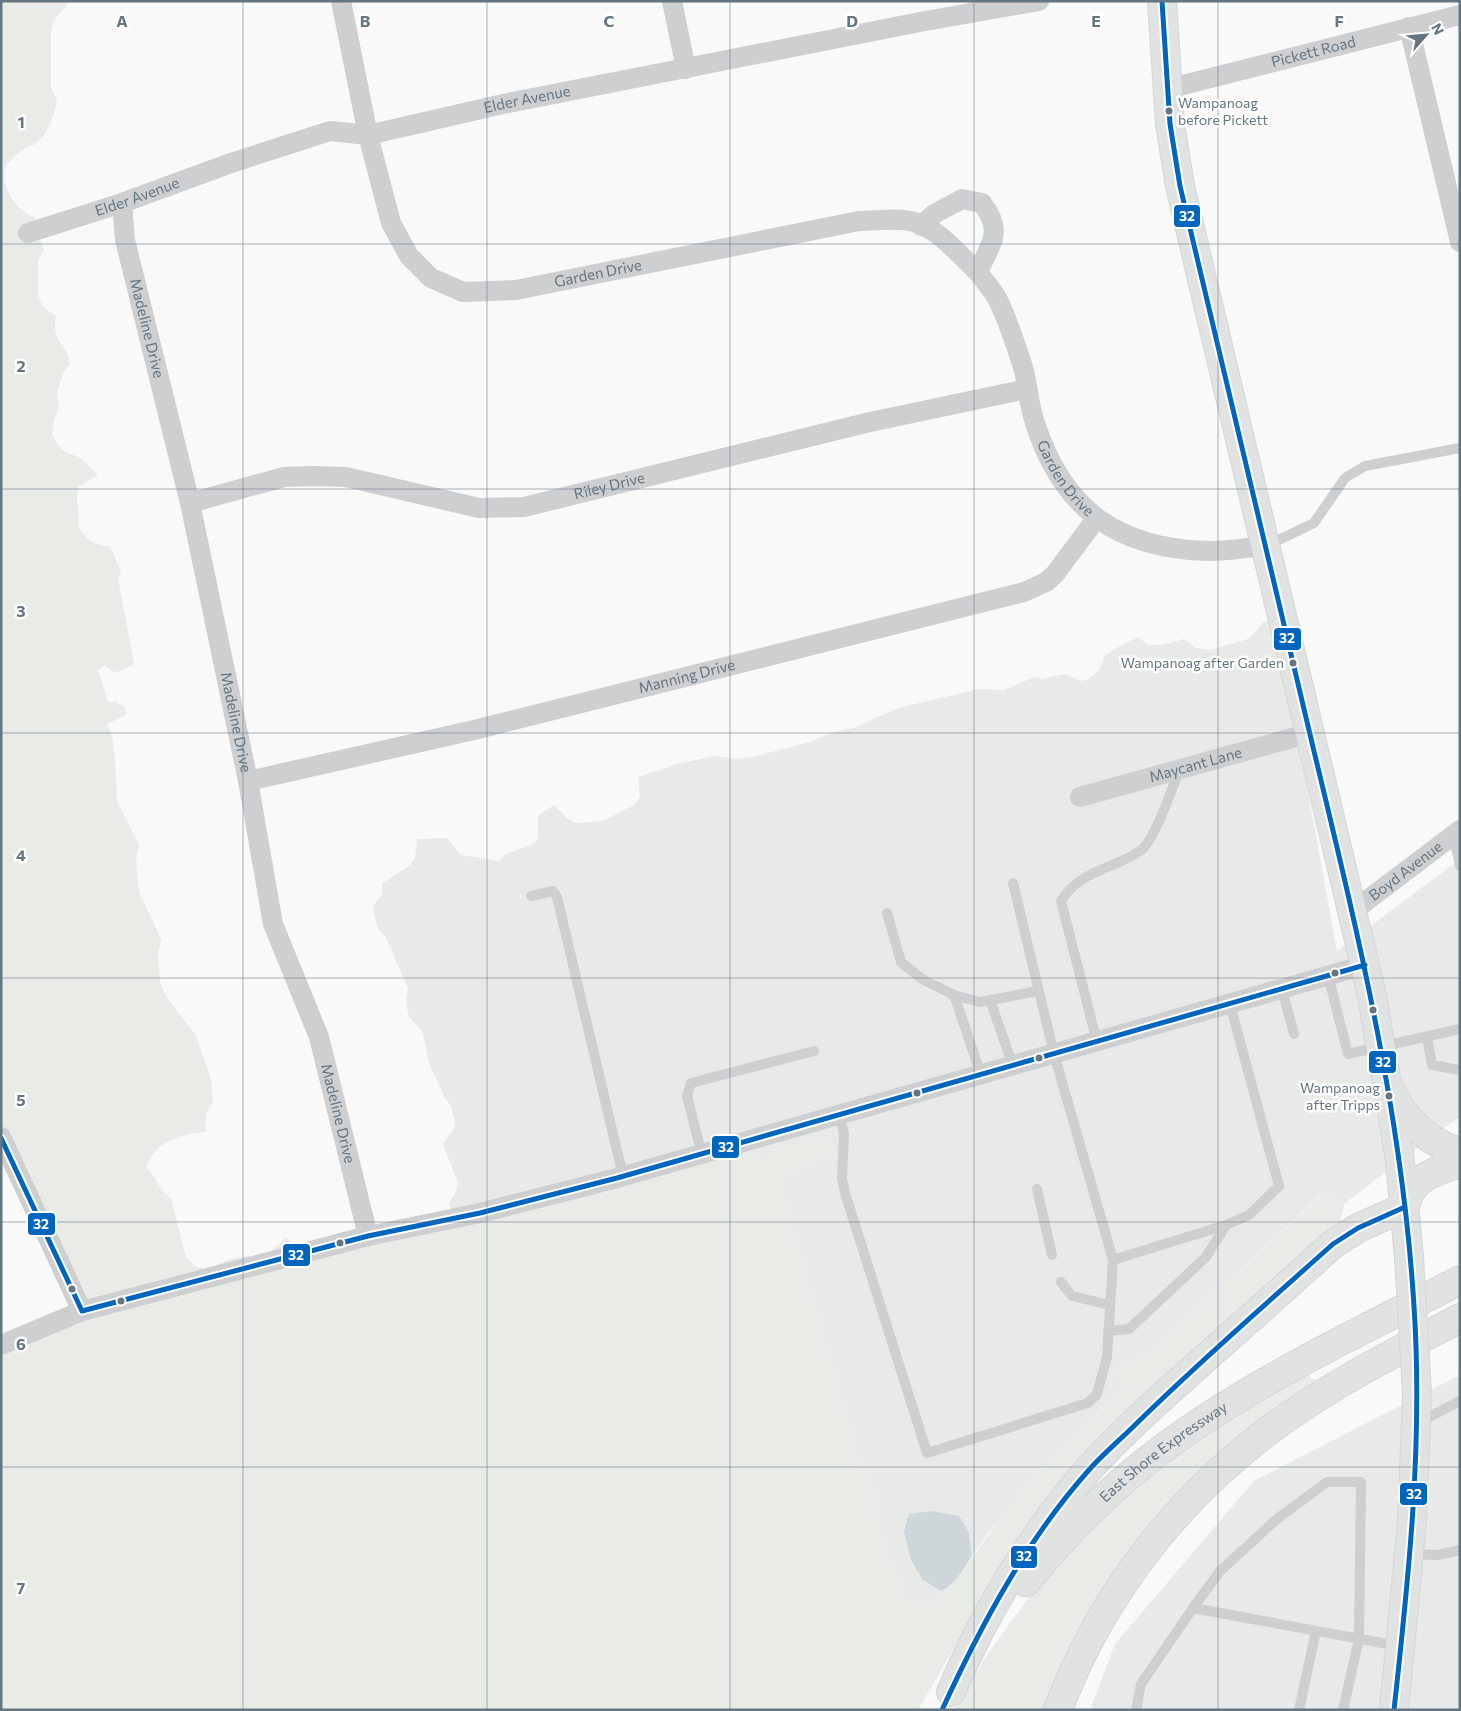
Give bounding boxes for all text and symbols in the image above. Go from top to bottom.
north arrow [1401,10,1451,60]
text: A [116,11,128,30]
text: B [360,11,371,30]
text: C [604,11,615,30]
text: D [846,11,858,30]
text: E [1091,11,1101,30]
text: F [1334,11,1344,30]
text: N [1428,20,1448,37]
street label: Pickett Road [1269,32,1357,70]
street label: Elder Avenue [482,81,572,116]
place label: Wampanoag before Pickett [1178,94,1268,128]
marker: Wampanoag before Pickett [1164,106,1174,116]
text: 1 [17,112,25,131]
street label: Elder Avenue [92,173,182,219]
line badge: 32 [1173,204,1201,228]
text: 32 [1179,207,1195,224]
street label: Garden Drive [552,255,643,290]
street label: Madeline Drive [127,276,169,380]
text: 2 [16,356,26,375]
street label: Garden Drive [1034,437,1098,520]
street label: Riley Drive [572,468,646,502]
text: 3 [16,601,26,620]
line badge: 32 [1273,627,1302,651]
text: 32 [1279,629,1295,646]
place label: Wampanoag after Garden [1121,654,1284,671]
street label: Manning Drive [636,655,737,696]
marker: Wampanoag after Garden [1288,658,1298,668]
street label: Madeline Drive [217,670,256,774]
street label: Maycant Lane [1147,742,1244,785]
street label: Boyd Avenue [1365,837,1445,904]
text: 4 [16,845,26,864]
unlabelled marker [1330,968,1340,978]
unlabelled marker [1368,1005,1378,1015]
line badge: 32 [1368,1050,1397,1074]
unlabelled marker [1034,1053,1044,1063]
text: 32 [1375,1053,1391,1070]
street label: Madeline Drive [318,1062,360,1165]
place label: Wampanoag after Tripps [1300,1079,1380,1113]
unlabelled marker [912,1088,922,1098]
text: 5 [16,1090,26,1109]
marker: Wampanoag after Tripps [1384,1091,1394,1101]
line badge: 32 [711,1135,740,1159]
text: 32 [718,1138,734,1155]
line badge: 32 [27,1212,56,1236]
text: 32 [33,1215,49,1232]
unlabelled marker [335,1238,345,1248]
line badge: 32 [282,1243,311,1267]
text: 32 [288,1246,304,1263]
unlabelled marker [67,1284,77,1294]
unlabelled marker [116,1296,126,1306]
text: 6 [16,1334,26,1353]
street label: East Shore Expressway [1095,1397,1230,1505]
line badge: 32 [1399,1482,1428,1506]
text: 32 [1406,1485,1422,1502]
line badge: 32 [1010,1545,1038,1569]
text: 32 [1016,1547,1032,1564]
text: 7 [17,1578,26,1597]

